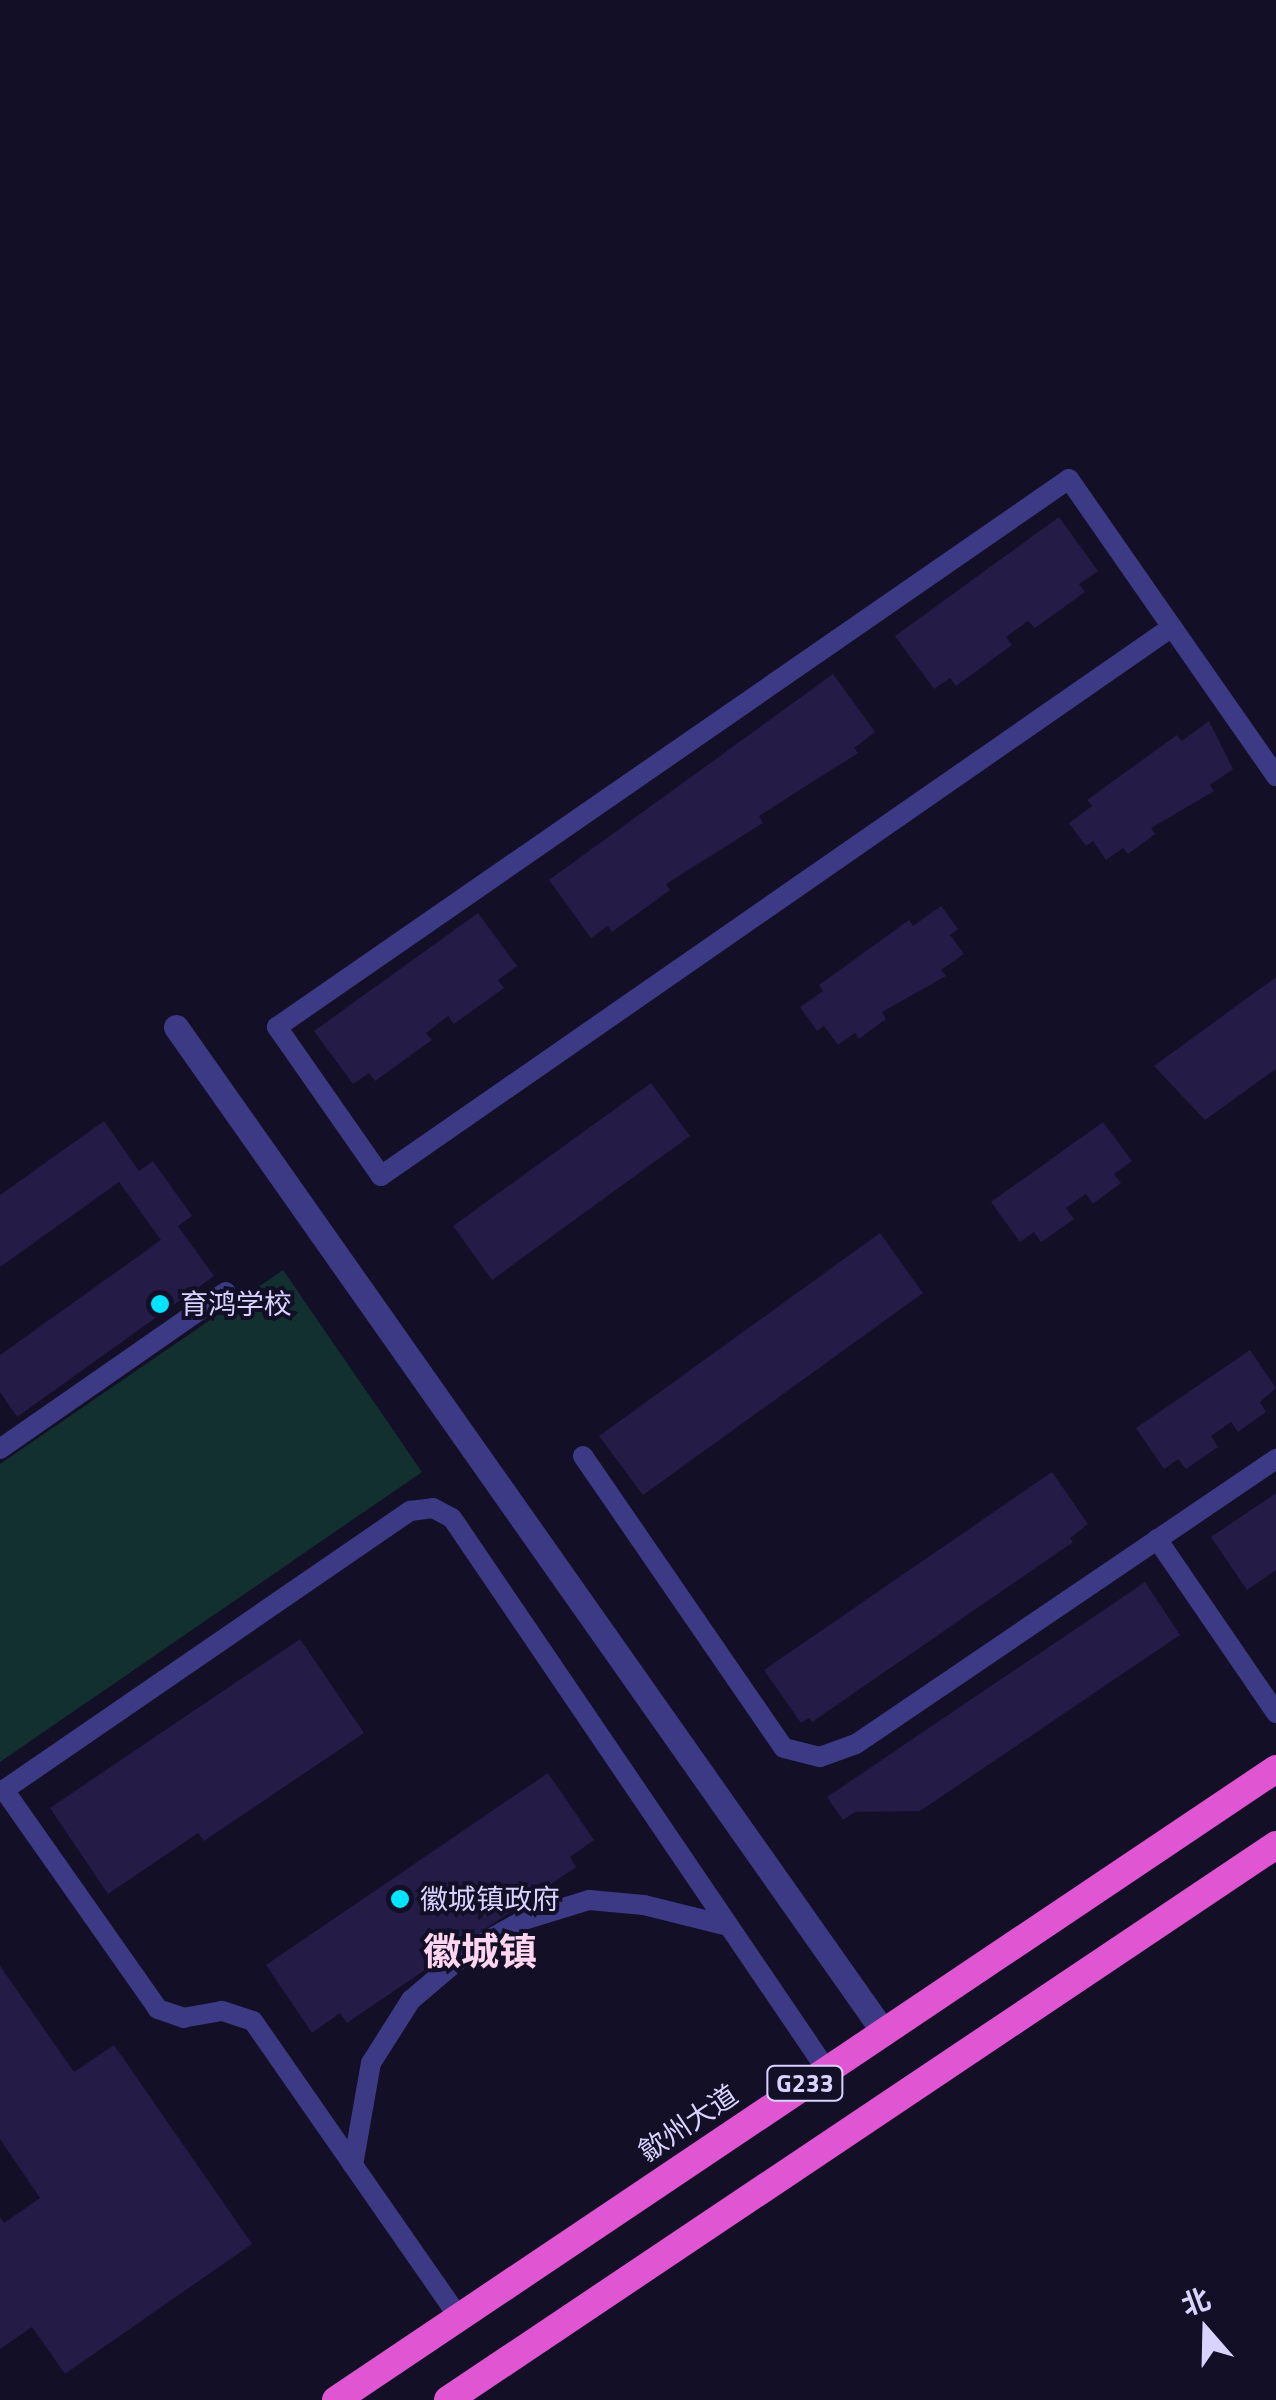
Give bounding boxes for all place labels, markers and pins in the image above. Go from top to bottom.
place label: 育鸿学校 [180,1287,292,1321]
marker: 育鸿学校 [149,1293,171,1315]
place label: 徽城镇政府 [420,1882,560,1916]
marker: 徽城镇政府 [389,1888,411,1910]

